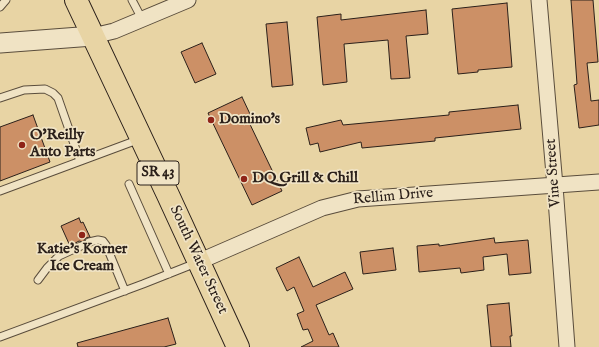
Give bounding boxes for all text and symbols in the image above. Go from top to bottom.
place label: Domino's [219,111,280,129]
marker: Domino's [206,115,216,125]
place label: O'Reilly Auto Parts [30,127,95,162]
street label: Vine Street [543,138,565,208]
marker: O'Reilly Auto Parts [17,140,27,150]
road number: SR 43 [137,161,179,185]
place label: DQ Grill & Chill [252,170,358,188]
marker: DQ Grill & Chill [239,174,249,184]
street label: Rellim Drive [352,185,434,209]
street label: South Water Street [165,203,231,317]
marker: Katie's Korner Ice Cream [77,230,87,240]
place label: Katie's Korner Ice Cream [37,241,127,276]

